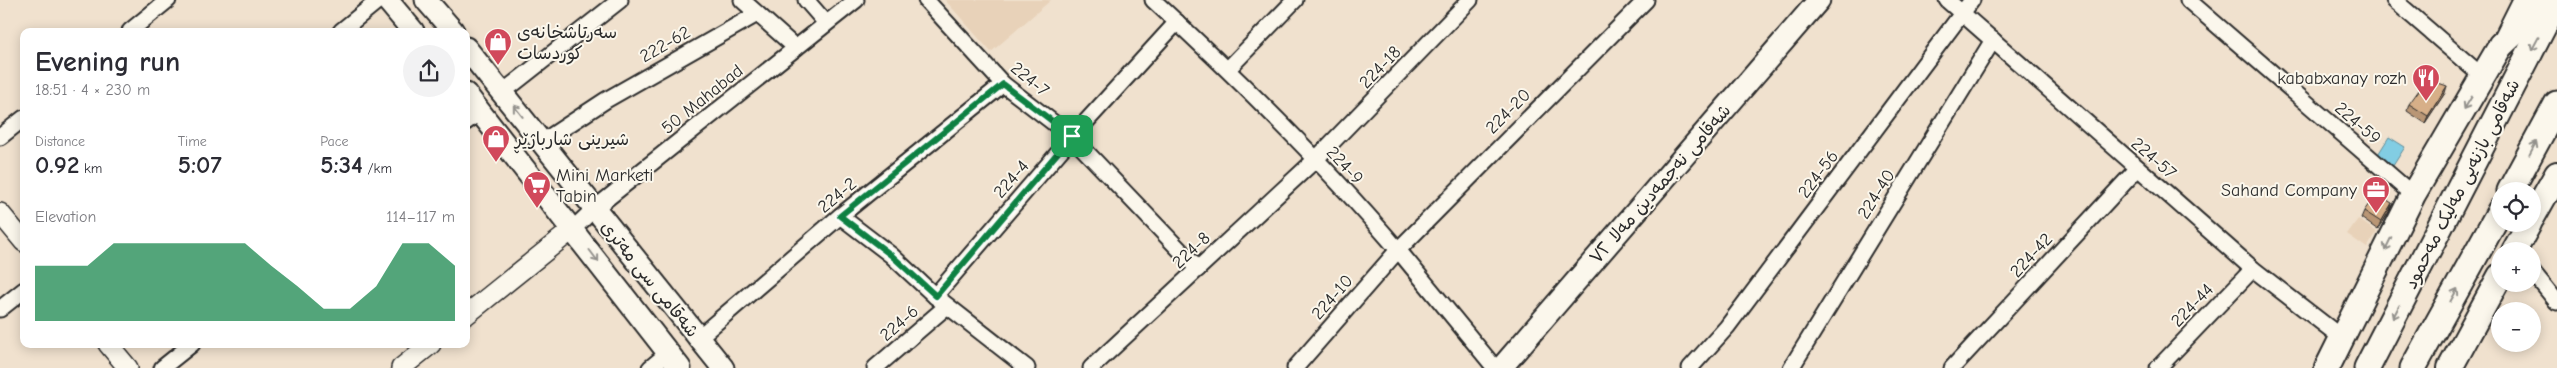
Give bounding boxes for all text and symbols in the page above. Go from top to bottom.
place label: سە‌رتاشخانە‌ی كوردسات [517,22,617,65]
street label: 222-62 [636,22,694,67]
shop icon: سە‌رتاشخانە‌ی كوردسات [483,27,513,66]
one-way arrow [2530,36,2540,51]
street label: 224-18 [1355,42,1406,93]
button: share [403,45,455,97]
text: Evening run [35,46,180,78]
street label: 224-7 [1006,58,1053,101]
street label: 50 Mahabad [657,60,747,139]
restaurant icon: kababxanay rozh [2411,63,2441,102]
place label: kababxanay rozh [2277,68,2407,89]
street label: شەقامی بازنەیی مەلیک مەحمود [2400,76,2525,293]
text: 18:51 · 4 × 230 m [35,81,150,99]
street label: 224-20 [1481,84,1535,138]
one-way arrow [2462,95,2472,109]
street label: 224-59 [2330,98,2385,149]
street label: شەقامی نەجمەدین مەلا ٧٢ [1585,100,1735,268]
one-way arrow [512,105,523,118]
pin [1051,115,1093,157]
icon: arrive [1058,122,1086,150]
shop icon: شیرینی شارباژێڕ [481,124,511,163]
place label: شیرینی شارباژێڕ [513,129,629,154]
text: Distance [35,133,85,150]
text: Time [178,133,207,150]
text: Pace [320,133,349,150]
street label: 224-57 [2127,133,2181,184]
one-way arrow [2529,141,2538,156]
street label: 224-9 [1322,142,1367,189]
street label: 224-56 [1794,146,1843,202]
text: 0.92 [35,150,79,179]
text: 5:07 [178,150,222,179]
text: 5:34 [320,150,363,179]
street label: 224-4 [989,156,1034,203]
text: km [79,160,102,177]
text: /km [363,160,392,177]
place label: Mini Marketi Tabin [556,165,653,207]
street label: 224-40 [1853,166,1900,223]
supermarket icon: Mini Marketi Tabin [522,170,552,209]
street label: 224-2 [814,173,861,218]
office icon: Sahand Company [2361,175,2391,214]
place label: Sahand Company [2221,180,2358,201]
map controls [2491,182,2541,352]
button: locate [2491,182,2541,232]
text: Elevation [35,208,96,226]
text: 114–117 m [386,208,455,226]
street label: شەقامی سی مەتری [596,217,703,342]
street label: 224-8 [1168,228,1215,273]
street label: 224-42 [2006,229,2057,282]
one-way arrow [2383,236,2392,251]
button: + [2491,242,2541,292]
one-way arrow [589,249,599,263]
street label: 224-10 [1307,271,1358,324]
street label: 224-44 [2167,279,2218,331]
one-way arrow [2449,287,2459,302]
street label: 224-6 [876,301,923,346]
button: − [2491,302,2541,352]
one-way arrow [2391,305,2401,320]

